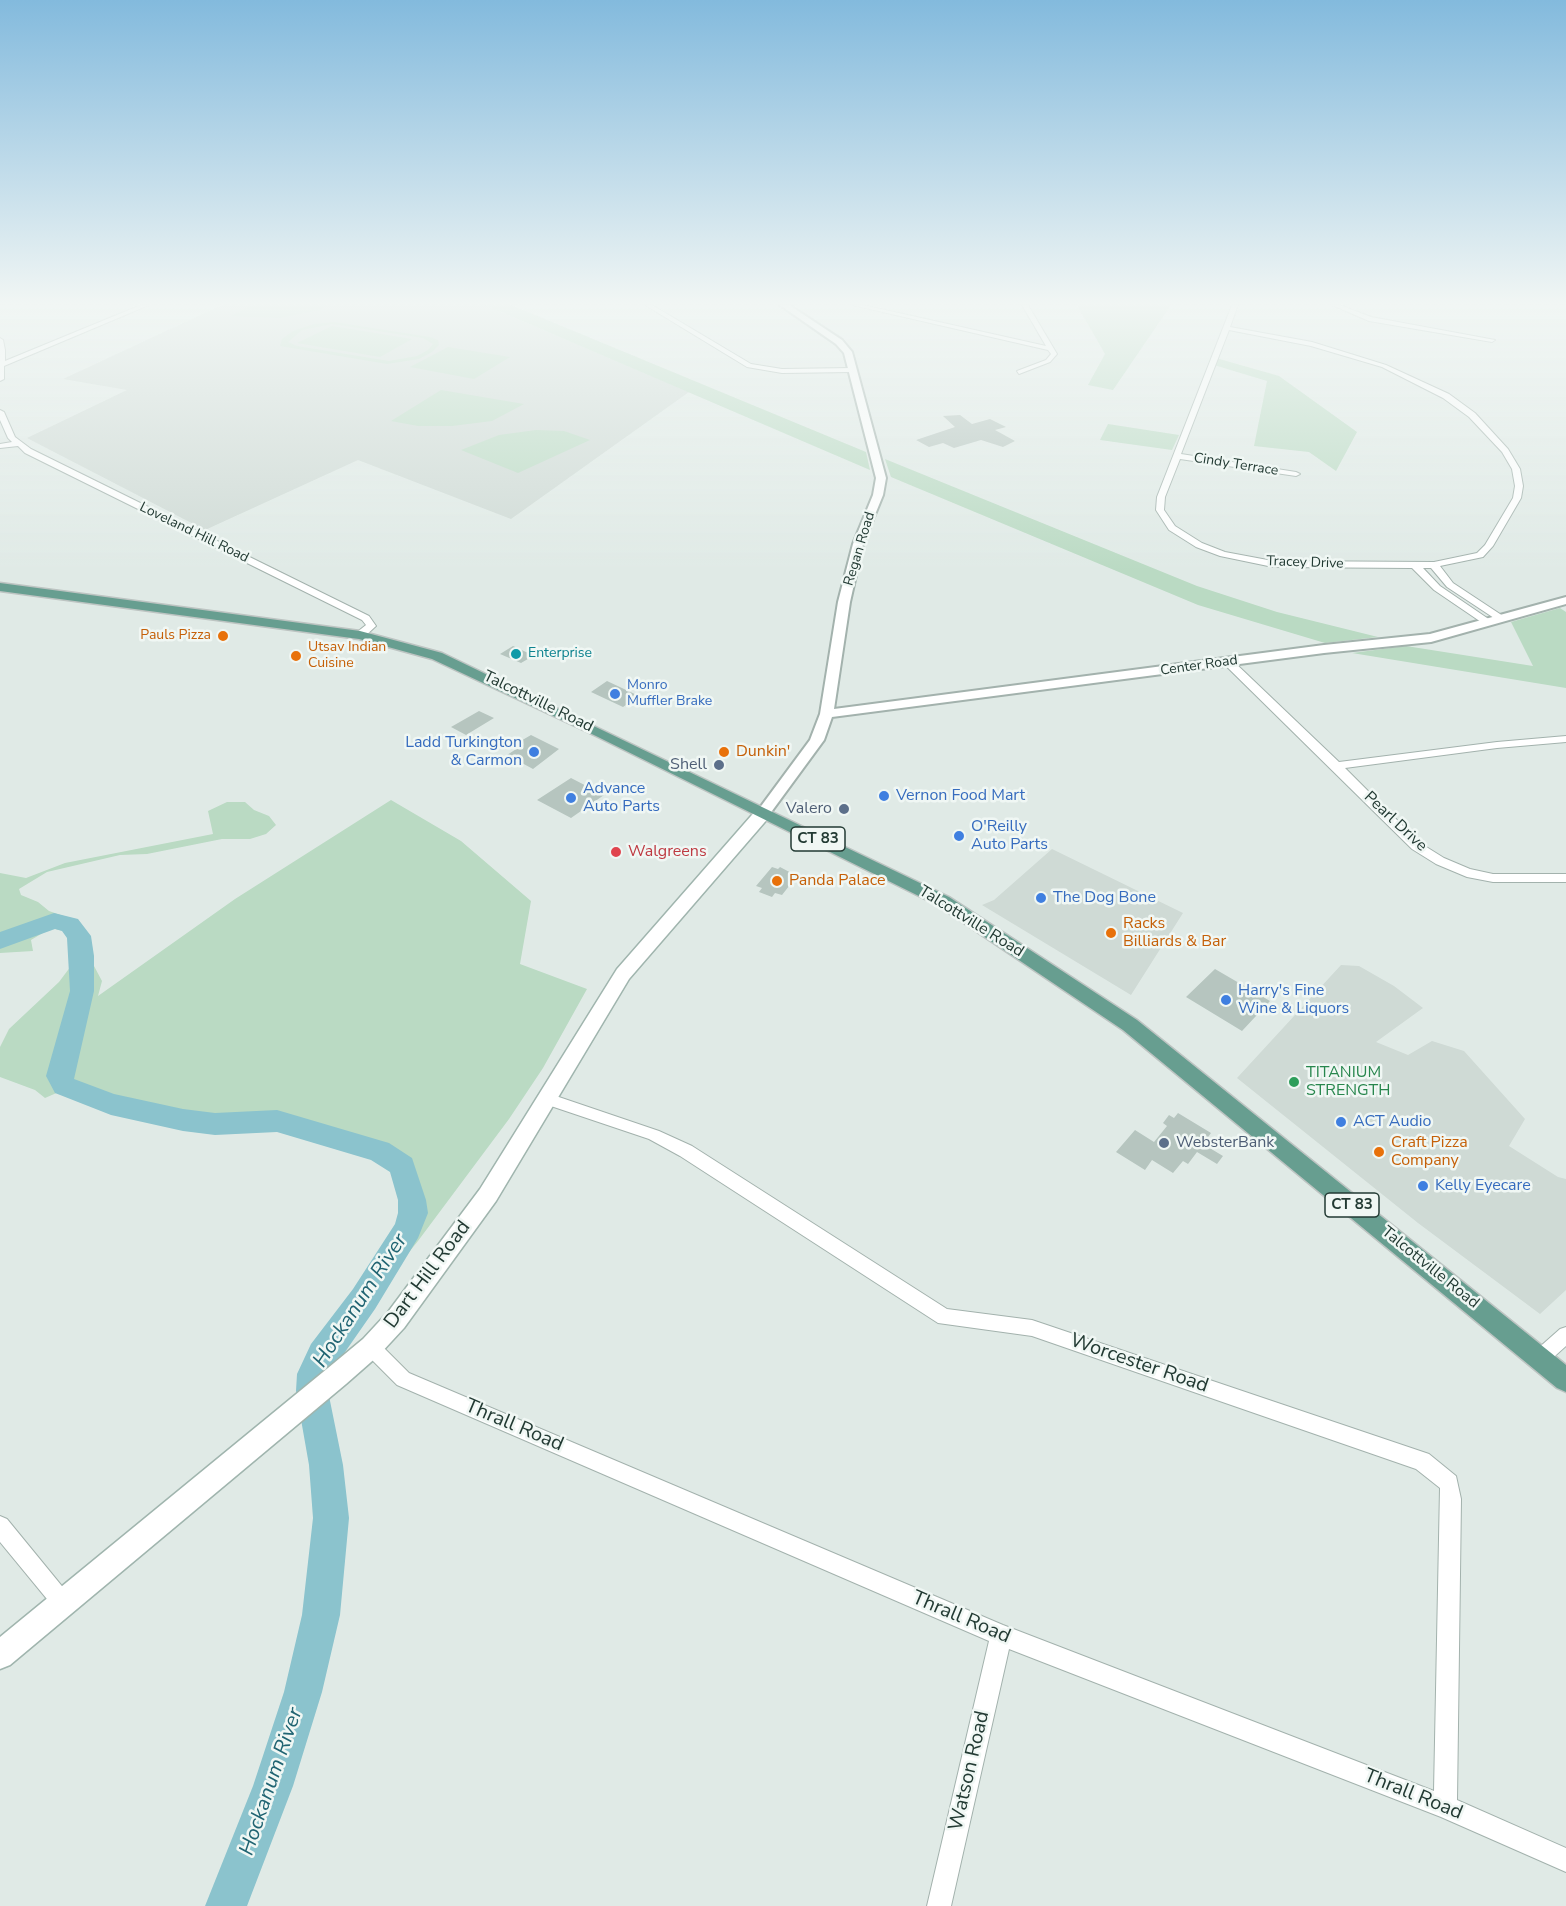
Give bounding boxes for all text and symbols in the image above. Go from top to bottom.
street label: Cindy Terrace [1192,450,1280,480]
street label: Loveland Hill Road [137,499,251,567]
street label: Regan Road [841,510,879,588]
street label: Tracey Drive [1266,553,1344,573]
place label: Pauls Pizza [140,628,211,644]
marker: Pauls Pizza [216,629,230,643]
place label: Utsav Indian Cuisine [308,640,386,672]
place label: Enterprise [528,646,592,662]
marker: Enterprise [509,647,523,661]
marker: Utsav Indian Cuisine [289,649,303,663]
street label: Center Road [1159,652,1239,680]
street label: Talcottville Road [480,667,596,737]
place label: Monro Muffler Brake [627,678,712,710]
marker: Monro Muffler Brake [608,687,622,701]
place label: Ladd Turkington & Carmon [405,733,522,771]
place label: Dunkin' [736,742,790,762]
marker: Ladd Turkington & Carmon [527,745,541,759]
marker: Dunkin' [717,745,731,759]
place label: Shell [670,755,707,775]
marker: Shell [712,758,726,772]
place label: Advance Auto Parts [583,779,660,817]
place label: Vernon Food Mart [896,786,1025,806]
street label: Pearl Drive [1359,788,1431,856]
marker: Vernon Food Mart [877,789,891,803]
marker: Advance Auto Parts [564,791,578,805]
place label: Valero [786,799,832,819]
marker: Valero [837,802,851,816]
place label: O'Reilly Auto Parts [971,817,1048,855]
road number: CT 83 [791,827,845,851]
marker: O'Reilly Auto Parts [952,829,966,843]
place label: Walgreens [628,842,707,862]
marker: Walgreens [609,845,623,859]
place label: Panda Palace [789,871,885,891]
marker: Panda Palace [770,874,784,888]
street label: Talcottville Road [915,882,1027,962]
place label: The Dog Bone [1053,888,1156,908]
marker: The Dog Bone [1034,891,1048,905]
place label: Racks Billiards & Bar [1123,914,1226,952]
marker: Racks Billiards & Bar [1104,926,1118,940]
place label: Harry's Fine Wine & Liquors [1238,981,1349,1019]
marker: Harry's Fine Wine & Liquors [1219,993,1233,1007]
place label: TITANIUM STRENGTH [1306,1063,1390,1101]
marker: TITANIUM STRENGTH [1287,1075,1301,1089]
place label: ACT Audio [1353,1112,1431,1132]
marker: ACT Audio [1334,1115,1348,1129]
place label: WebsterBank [1176,1133,1274,1153]
place label: Craft Pizza Company [1391,1133,1468,1171]
marker: WebsterBank [1157,1136,1171,1150]
marker: Craft Pizza Company [1372,1145,1386,1159]
place label: Kelly Eyecare [1435,1176,1531,1196]
marker: Kelly Eyecare [1416,1179,1430,1193]
road number: CT 83 [1325,1193,1379,1217]
street label: Dart Hill Road [380,1216,476,1334]
street label: Talcottville Road [1377,1223,1483,1313]
water label: Hockanum River [308,1229,414,1373]
street label: Worcester Road [1067,1329,1211,1399]
street label: Thrall Road [461,1395,567,1457]
street label: Thrall Road [908,1587,1014,1649]
water label: Hockanum River [235,1705,309,1859]
street label: Watson Road [945,1709,995,1833]
street label: Thrall Road [1360,1764,1466,1826]

